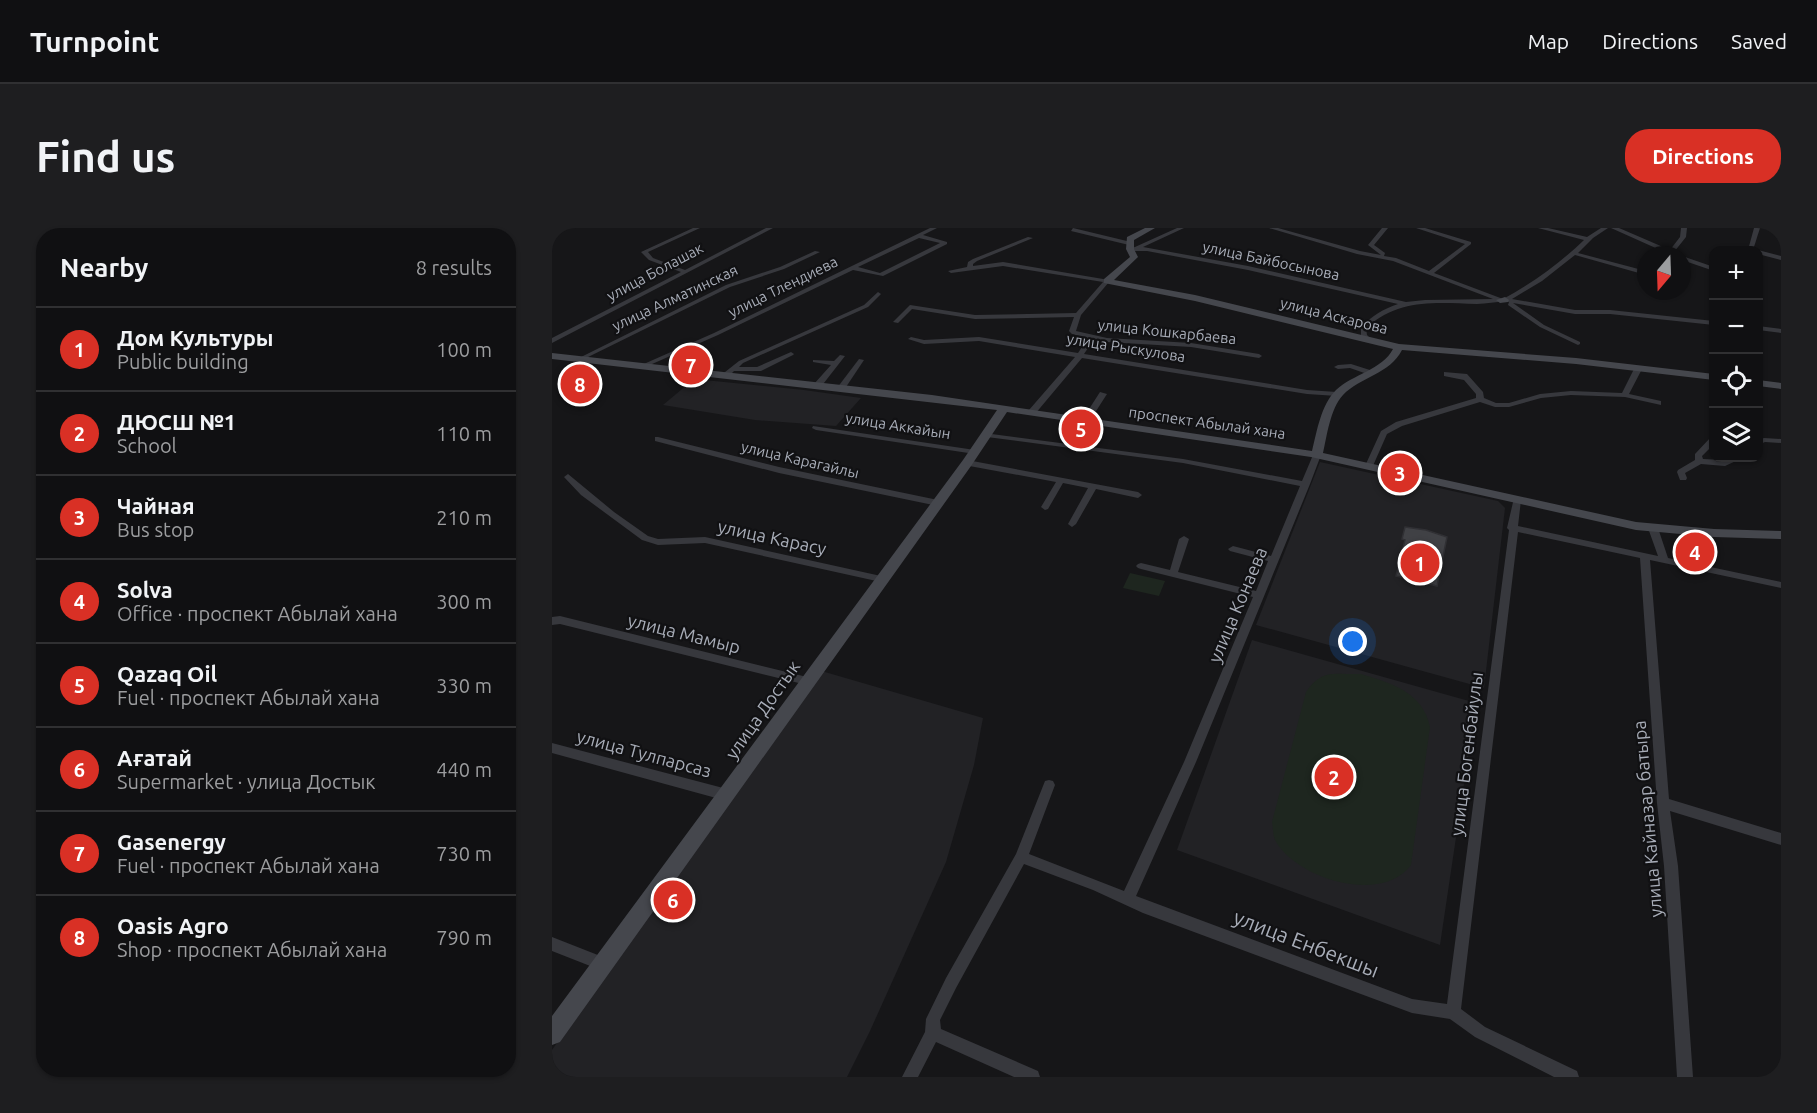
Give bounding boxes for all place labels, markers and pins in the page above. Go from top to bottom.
pin: 7 [672,342,710,388]
pin: 8 [561,362,600,406]
pin: 5 [1062,406,1100,452]
pin: 3 [1380,450,1420,496]
pin: 4 [1676,530,1714,574]
pin: 1 [1400,540,1440,586]
pin: 2 [1314,754,1354,800]
pin: 6 [654,878,692,922]

